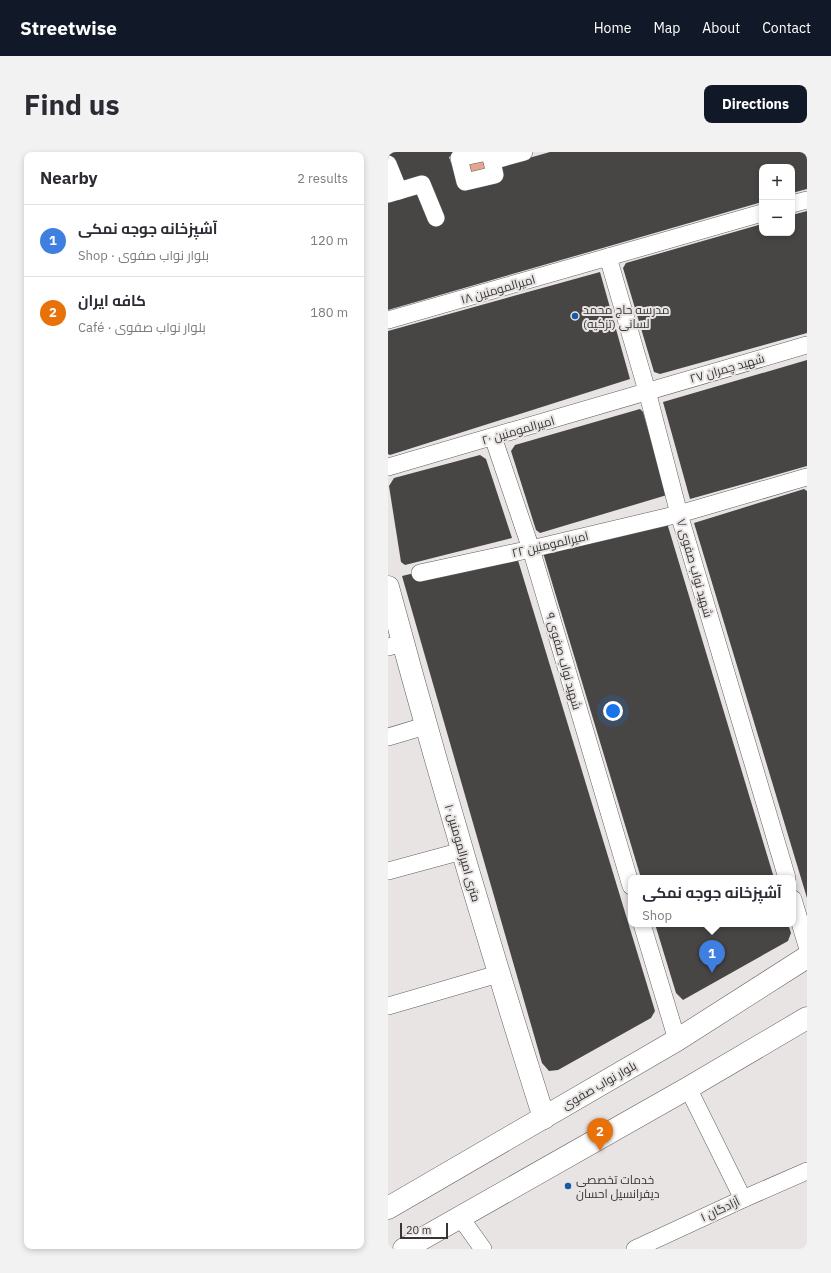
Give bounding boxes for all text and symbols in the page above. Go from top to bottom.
text: Streetwise [20,16,117,40]
text: Home [594,19,631,37]
text: Map [653,19,680,37]
text: About [702,19,740,37]
text: Contact [762,19,811,37]
button: Directions [704,85,807,123]
text: Find us [24,86,120,123]
map controls [759,164,795,236]
button: + [759,164,795,200]
text: Nearby [40,167,98,189]
text: 2 results [297,170,348,187]
button: − [759,200,795,236]
text: آشپزخانه جوجه نمکی [78,219,218,238]
text: 1 [49,232,57,249]
text: 120 m [310,232,348,249]
text: Shop · بلوار نواب صفوی [78,247,209,264]
street label: امیرالمومنین ۱۸ [459,271,537,307]
text: کافه ایران [78,291,146,310]
place label: مدرسه حاج محمد لسانی (تزکیه) [583,302,669,331]
text: 2 [49,304,57,321]
text: 180 m [310,304,348,321]
marker: مدرسه حاج محمد لسانی (تزکیه) [570,311,580,321]
text: Café · بلوار نواب صفوی [78,319,206,336]
street label: شهید چمران ۲۷ [688,350,767,388]
street label: امیرالمومنین ۲۰ [480,412,556,448]
street label: شهید نواب صفوی ۷ [674,517,716,619]
street label: امیرالمومنین ۲۲ [510,528,590,560]
street label: شهید نواب صفوی ۹ [543,611,585,711]
your location [603,701,623,721]
street label: ۱۰ متری امیرالمومنین [442,803,484,903]
popup [628,875,796,927]
text: آشپزخانه جوجه نمکی [642,883,782,902]
text: Shop [642,907,672,924]
pin: 1 [699,940,725,973]
street label: بلوار نواب صفوی [559,1058,639,1112]
pin: 2 [587,1118,613,1151]
place label: خدمات تخصصی دیفرانسیل احسان [576,1172,660,1201]
marker: خدمات تخصصی دیفرانسیل احسان [563,1181,573,1191]
street label: آزادگان ۱ [698,1193,743,1225]
scale bar [400,1221,448,1240]
text: 20 m [406,1223,431,1237]

